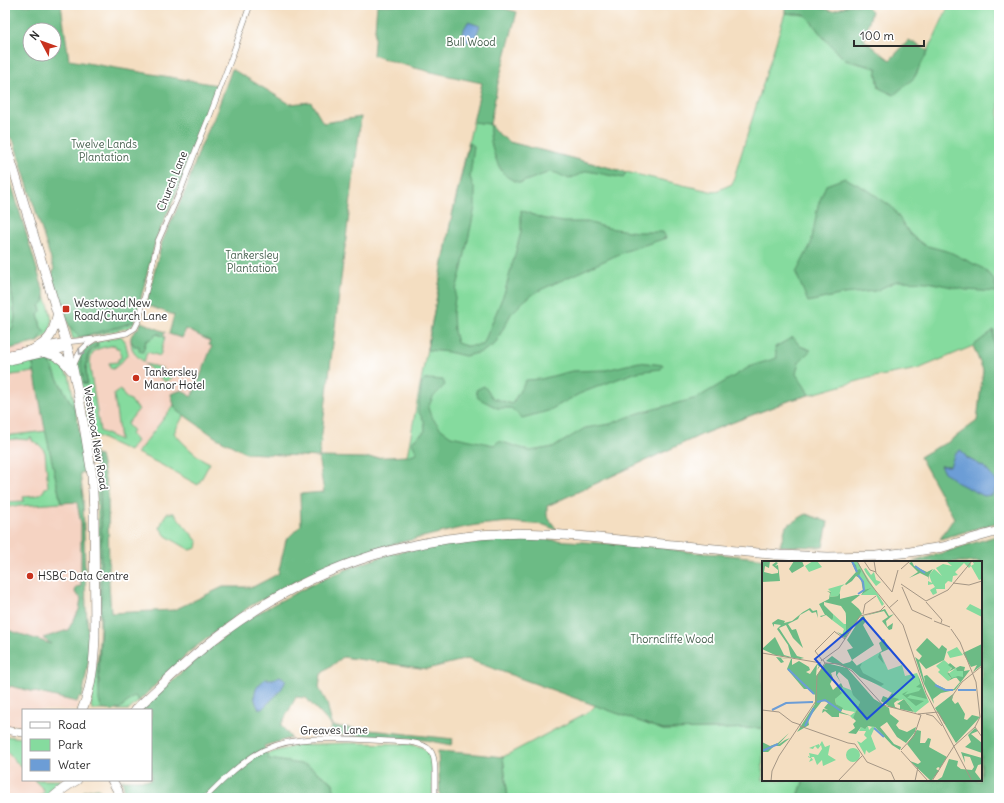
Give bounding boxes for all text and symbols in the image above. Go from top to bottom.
north arrow [22,22,62,62]
scale bar [854,22,924,48]
text: N [27,28,42,43]
text: 100 m [860,28,894,43]
park label: Bull Wood [446,35,496,49]
park label: Twelve Lands Plantation [71,137,137,164]
street label: Church Lane [154,149,190,213]
park label: Tankersley Plantation [225,248,279,275]
place label: Westwood New Road/Church Lane [74,296,167,323]
marker: Westwood New Road/Church Lane [61,304,71,314]
one-way arrow [79,347,86,354]
place label: Tankersley Manor Hotel [144,365,205,392]
marker: Tankersley Manor Hotel [131,373,141,383]
street label: Westwood New Road [81,385,111,491]
inset map [762,561,982,781]
place label: HSBC Data Centre [38,569,129,583]
marker: HSBC Data Centre [25,571,35,581]
park label: Thorncliffe Wood [630,632,714,646]
legend [22,709,152,781]
text: Road [58,717,86,732]
street label: Greaves Lane [300,722,368,738]
text: Park [58,737,83,752]
text: Water [58,757,91,772]

